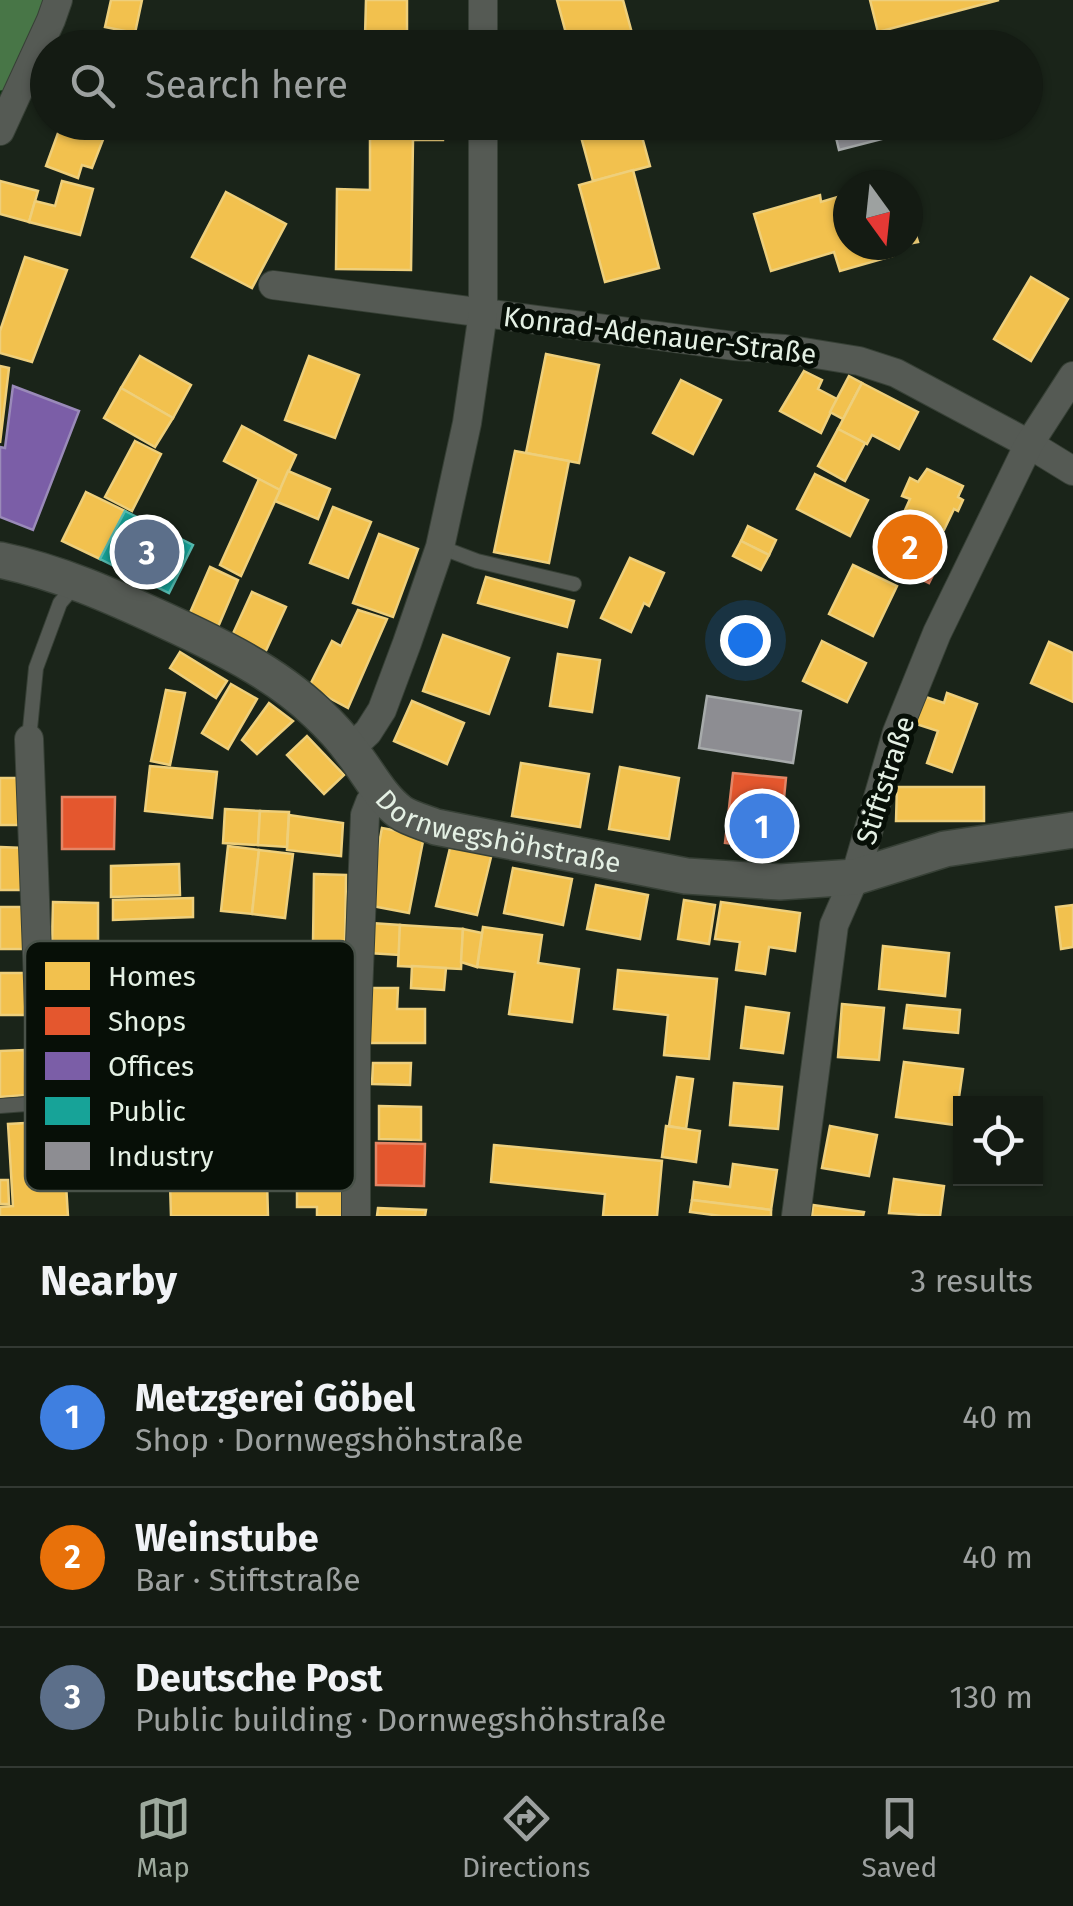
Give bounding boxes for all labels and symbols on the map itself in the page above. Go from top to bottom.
north arrow [833,170,923,260]
street label: Konrad-Adenauer-Straße [501,300,818,371]
pin: 2 [878,510,942,584]
pin: 3 [114,514,180,590]
your location [720,615,771,666]
street label: Stiftstraße [849,712,922,848]
street label: Dornwegshöhstraße [369,783,624,880]
pin: 1 [730,788,794,864]
legend [25,941,355,1191]
text: Homes [108,960,196,993]
text: Shops [108,1005,186,1038]
text: Offices [108,1050,194,1083]
text: Public [108,1095,186,1128]
text: Industry [108,1140,214,1173]

